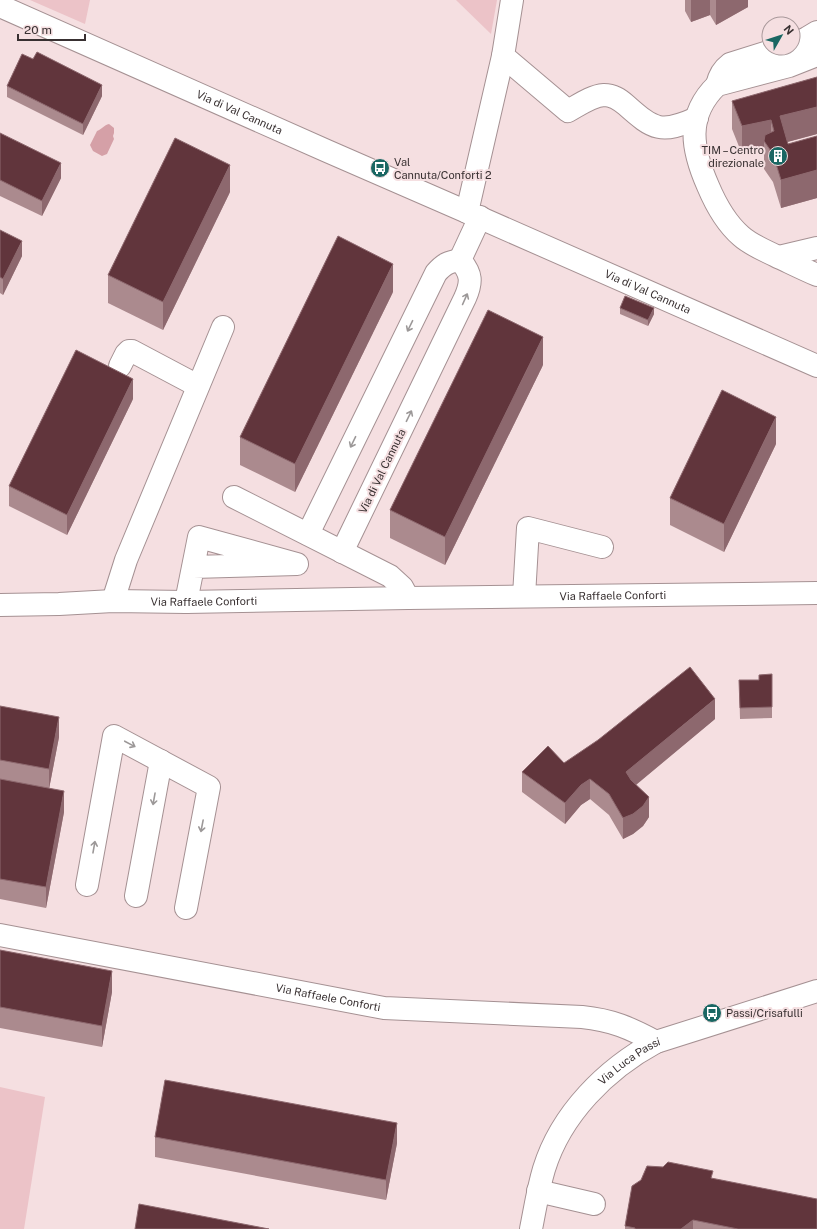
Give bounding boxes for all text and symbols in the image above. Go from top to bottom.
scale bar [18,16,85,42]
north arrow [761,16,801,56]
text: 20 m [24,23,52,37]
text: N [781,23,796,37]
street label: Via di Val Cannuta [195,88,284,136]
place label: TIM – Centro direzionale [702,144,764,169]
building icon: TIM – Centro direzionale [767,145,789,167]
place label: Val Cannuta/Conforti 2 [394,156,492,181]
bus stop icon: Val Cannuta/Conforti 2 [369,157,391,179]
street label: Via di Val Cannuta [603,267,693,316]
one-way arrow [461,293,469,305]
one-way arrow [406,320,413,332]
one-way arrow [406,410,413,422]
street label: Via di Val Cannuta [356,427,408,515]
one-way arrow [349,436,356,448]
street label: Via Raffaele Conforti [559,589,666,602]
street label: Via Raffaele Conforti [151,595,257,608]
one-way arrow [123,741,135,749]
one-way arrow [150,792,158,805]
one-way arrow [198,819,206,832]
one-way arrow [90,840,98,853]
street label: Via Raffaele Conforti [275,982,382,1013]
bus stop icon: Passi/Crisafulli [701,1002,723,1024]
place label: Passi/Crisafulli [726,1007,803,1019]
street label: Via Luca Passi [596,1035,661,1087]

